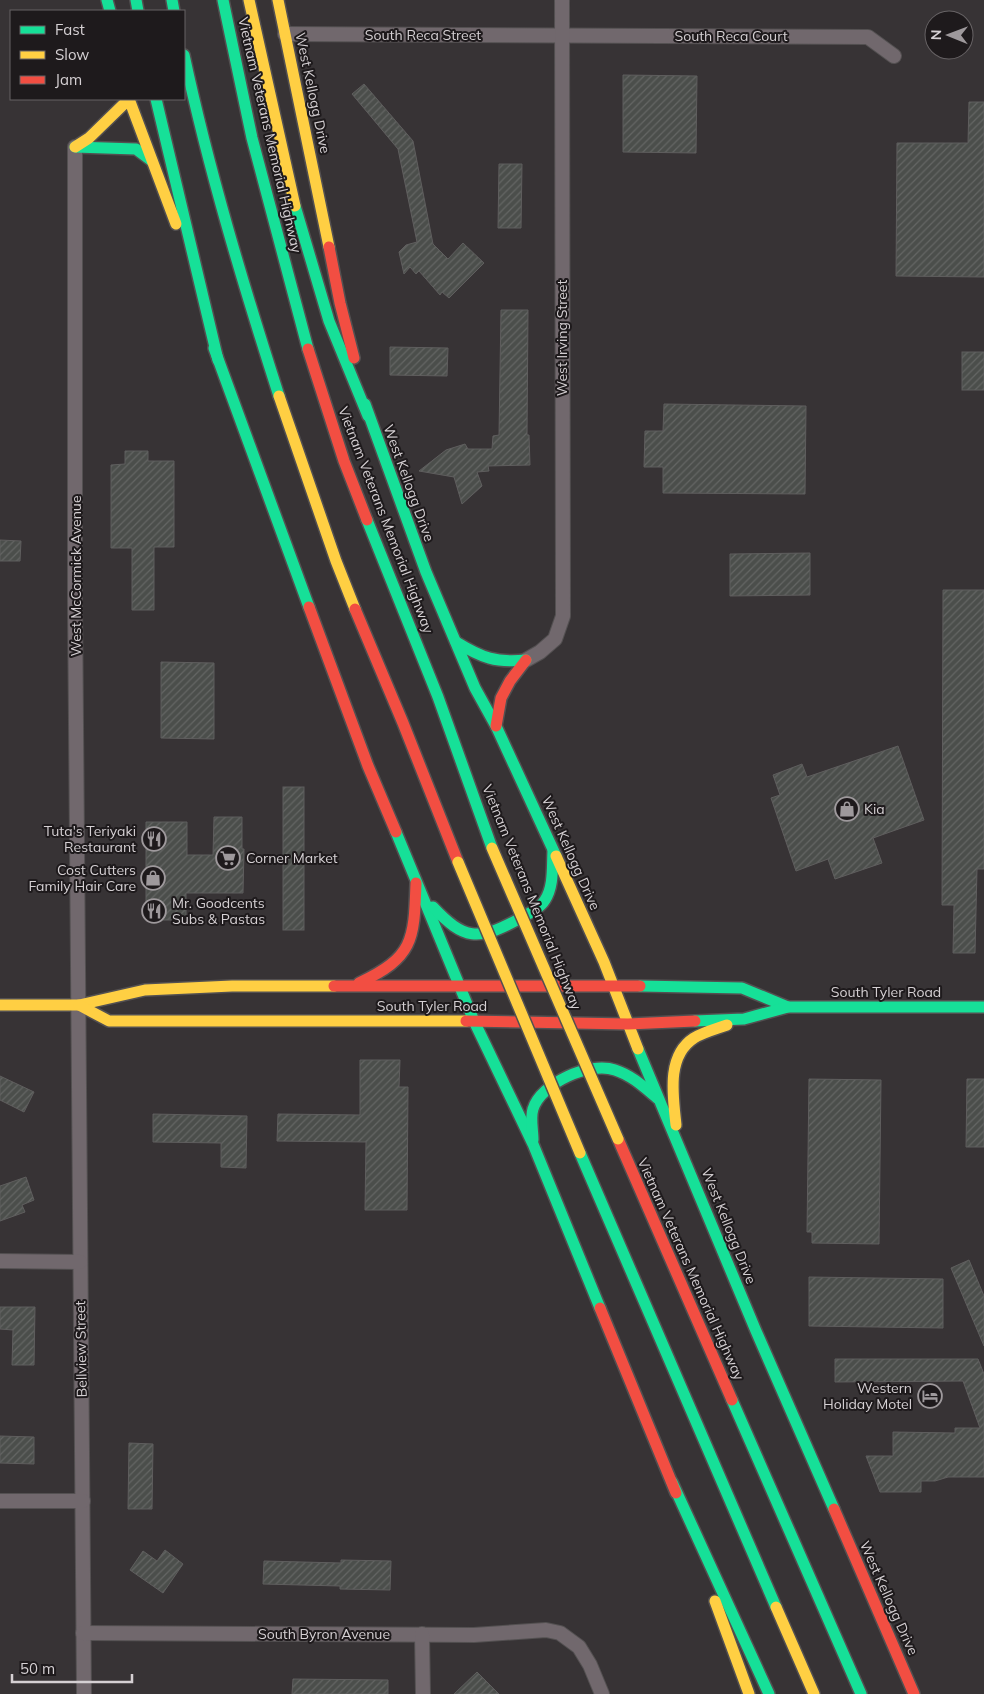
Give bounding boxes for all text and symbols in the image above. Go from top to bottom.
legend [10,10,185,100]
north arrow [924,10,974,60]
street label: Vietnam Veterans Memorial Highway [234,15,306,255]
text: Fast [55,20,85,39]
street label: South Reca Street [365,26,481,44]
street label: South Reca Court [674,27,788,45]
text: N [927,29,945,40]
street label: West Kellogg Drive [291,31,335,155]
text: Slow [55,45,89,64]
text: Jam [55,70,82,89]
street label: West Irving Street [553,280,571,396]
street label: Vietnam Veterans Memorial Highway [334,404,438,636]
street label: West Kellogg Drive [379,422,439,544]
street label: West McCormick Avenue [67,495,85,657]
street label: Vietnam Veterans Memorial Highway [478,782,586,1013]
street label: West Kellogg Drive [538,793,604,913]
shop icon: Kia [834,796,860,822]
place label: Kia [864,800,885,818]
place label: Tuta's Teriyaki Restaurant [44,822,136,856]
restaurant icon: Tuta's Teriyaki Restaurant [141,826,167,852]
supermarket icon: Corner Market [215,845,241,871]
place label: Corner Market [246,849,338,867]
place label: Cost Cutters Family Hair Care [28,861,136,895]
shop icon: Cost Cutters Family Hair Care [140,865,166,891]
place label: Mr. Goodcents Subs & Pastas [172,894,265,928]
restaurant icon: Mr. Goodcents Subs & Pastas [141,898,167,924]
street label: South Tyler Road [831,983,941,1001]
street label: South Tyler Road [377,997,487,1015]
street label: Vietnam Veterans Memorial Highway [634,1155,749,1383]
street label: West Kellogg Drive [698,1166,760,1286]
street label: Bellview Street [71,1300,91,1397]
place label: Western Holiday Motel [823,1379,912,1413]
hotel icon: Western Holiday Motel [917,1383,943,1409]
street label: West Kellogg Drive [856,1538,922,1658]
street label: South Byron Avenue [258,1625,390,1643]
scale bar [12,1652,132,1684]
text: 50 m [20,1659,55,1678]

